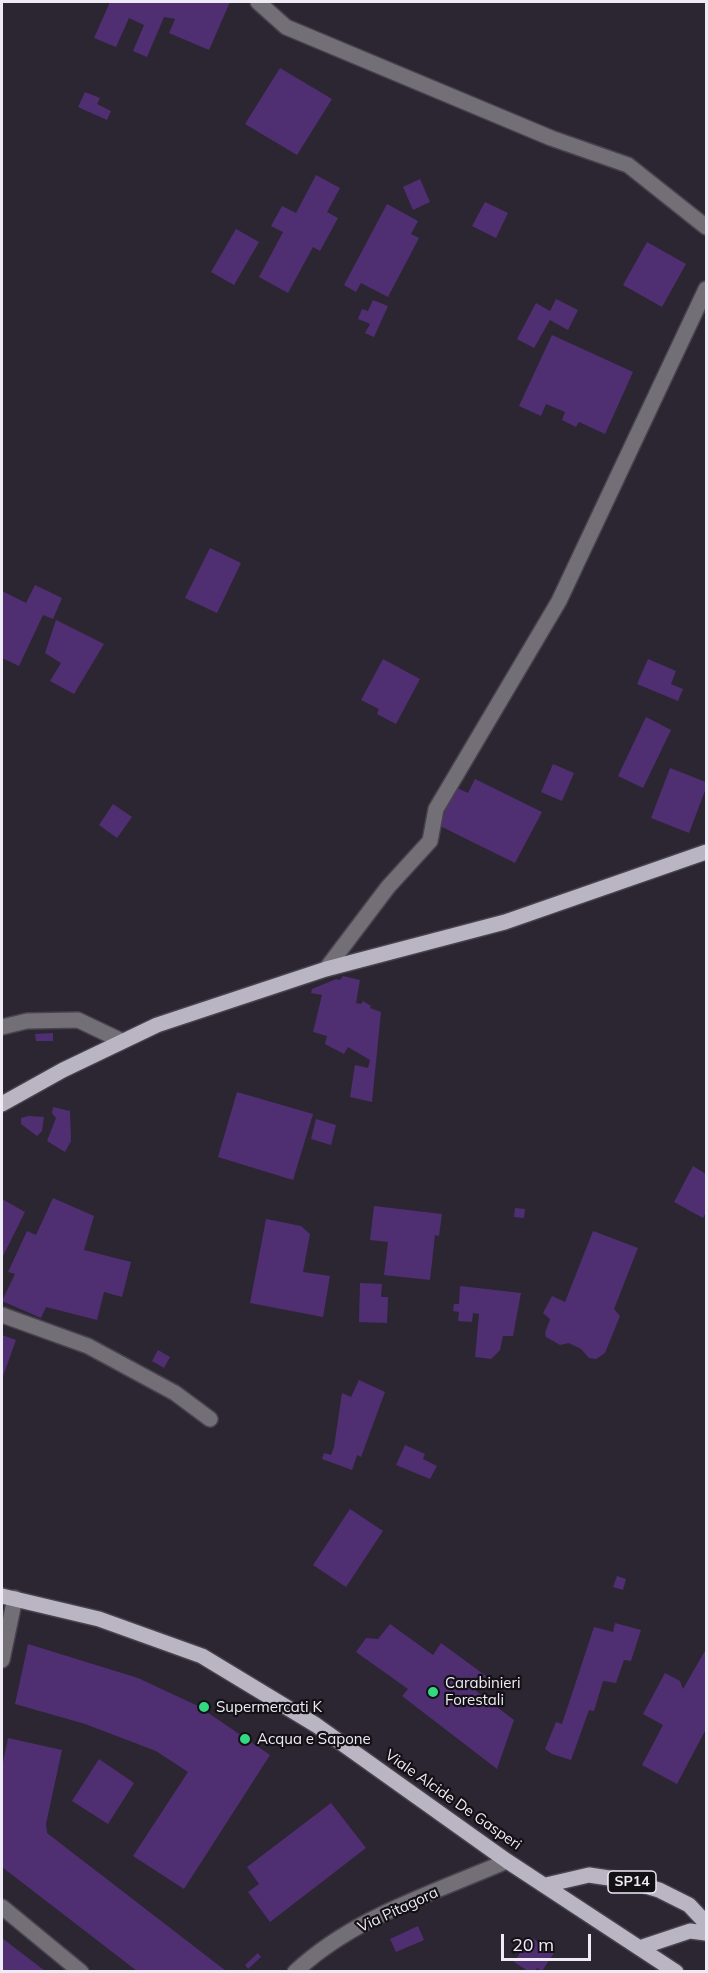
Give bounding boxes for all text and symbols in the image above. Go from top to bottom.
place label: Carabinieri Forestali [445,1674,520,1709]
marker: Carabinieri Forestali [426,1685,440,1699]
place label: Supermercati K [216,1698,322,1716]
marker: Supermercati K [197,1700,211,1714]
place label: Acqua e Sapone [257,1730,371,1748]
marker: Acqua e Sapone [238,1732,252,1746]
street label: Viale Alcide De Gasperi [381,1746,525,1854]
road number: SP14 [608,1871,656,1893]
street label: Via Pitagora [355,1884,441,1936]
scale bar [504,1922,594,1960]
text: 20 m [512,1933,554,1956]

